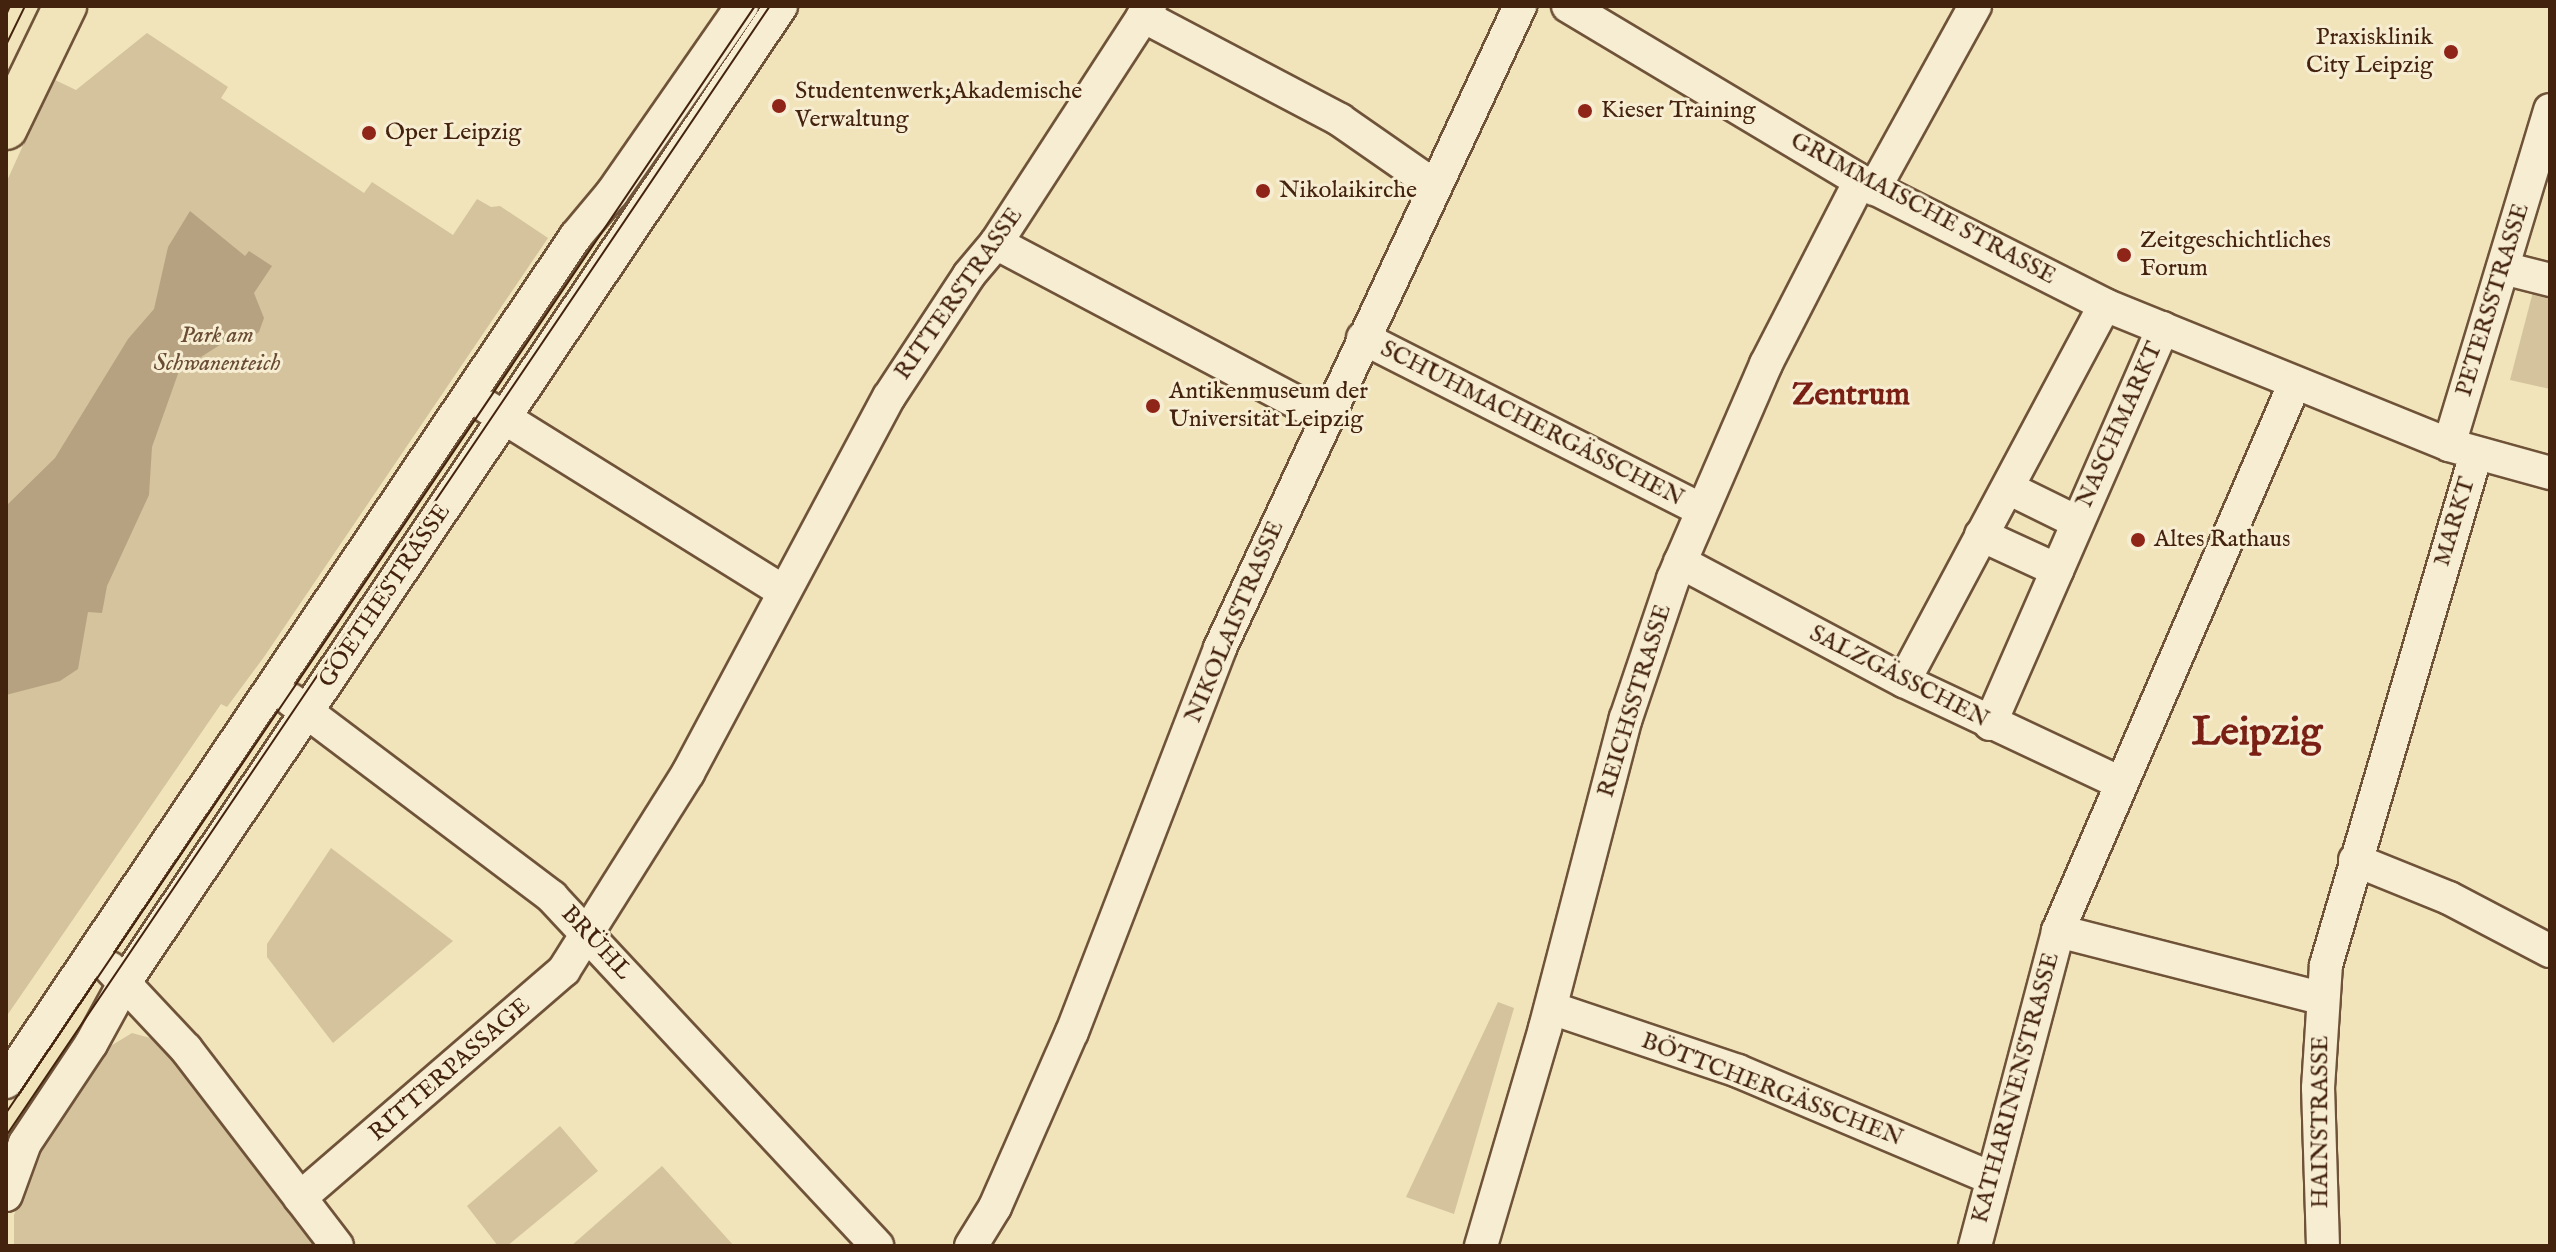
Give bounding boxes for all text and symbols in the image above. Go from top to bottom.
place label: Praxisklinik City Leipzig [2306,24,2433,80]
marker: Praxisklinik City Leipzig [2440,41,2462,63]
place label: Studentenwerk;Akademische Verwaltung [795,78,1082,134]
marker: Studentenwerk;Akademische Verwaltung [770,97,788,115]
place label: Kieser Training [1601,97,1755,125]
marker: Kieser Training [1576,102,1594,120]
place label: Oper Leipzig [385,119,521,147]
marker: Oper Leipzig [360,124,378,142]
street label: GRIMMAISCHE STRASSE [1785,127,2061,291]
place label: Nikolaikirche [1279,177,1417,205]
marker: Nikolaikirche [1254,182,1272,200]
street label: PETERSSTRASSE [2450,200,2536,400]
street label: RITTERSTRASSE [889,202,1029,386]
place label: Zeitgeschichtliches Forum [2140,227,2331,283]
marker: Zeitgeschichtliches Forum [2115,246,2133,264]
park label: Park am Schwanenteich [153,322,281,378]
street label: SCHUHMACHERGÄSSCHEN [1376,335,1688,513]
street label: NASCHMARKT [2071,338,2169,512]
district label: Zentrum [1792,377,1910,415]
place label: Antikenmuseum der Universität Leipzig [1169,378,1368,434]
marker: Antikenmuseum der Universität Leipzig [1144,397,1162,415]
street label: MARKT [2428,474,2482,570]
street label: GOETHESTRASSE [313,499,457,693]
street label: NIKOLAISTRASSE [1179,517,1291,727]
place label: Altes Rathaus [2154,526,2290,554]
marker: Altes Rathaus [2129,531,2147,549]
street label: REICHSSTRASSE [1592,601,1678,801]
street label: SALZGÄSSCHEN [1805,619,1993,735]
district label: Leipzig [2192,710,2322,758]
street label: BRÜHL [554,900,638,986]
street label: KATHARINENSTRASSE [1966,950,2066,1226]
street label: RITTERPASSAGE [363,992,537,1148]
street label: BÖTTCHERGÄSSCHEN [1637,1027,1907,1153]
street label: HAINSTRASSE [2307,1035,2335,1209]

